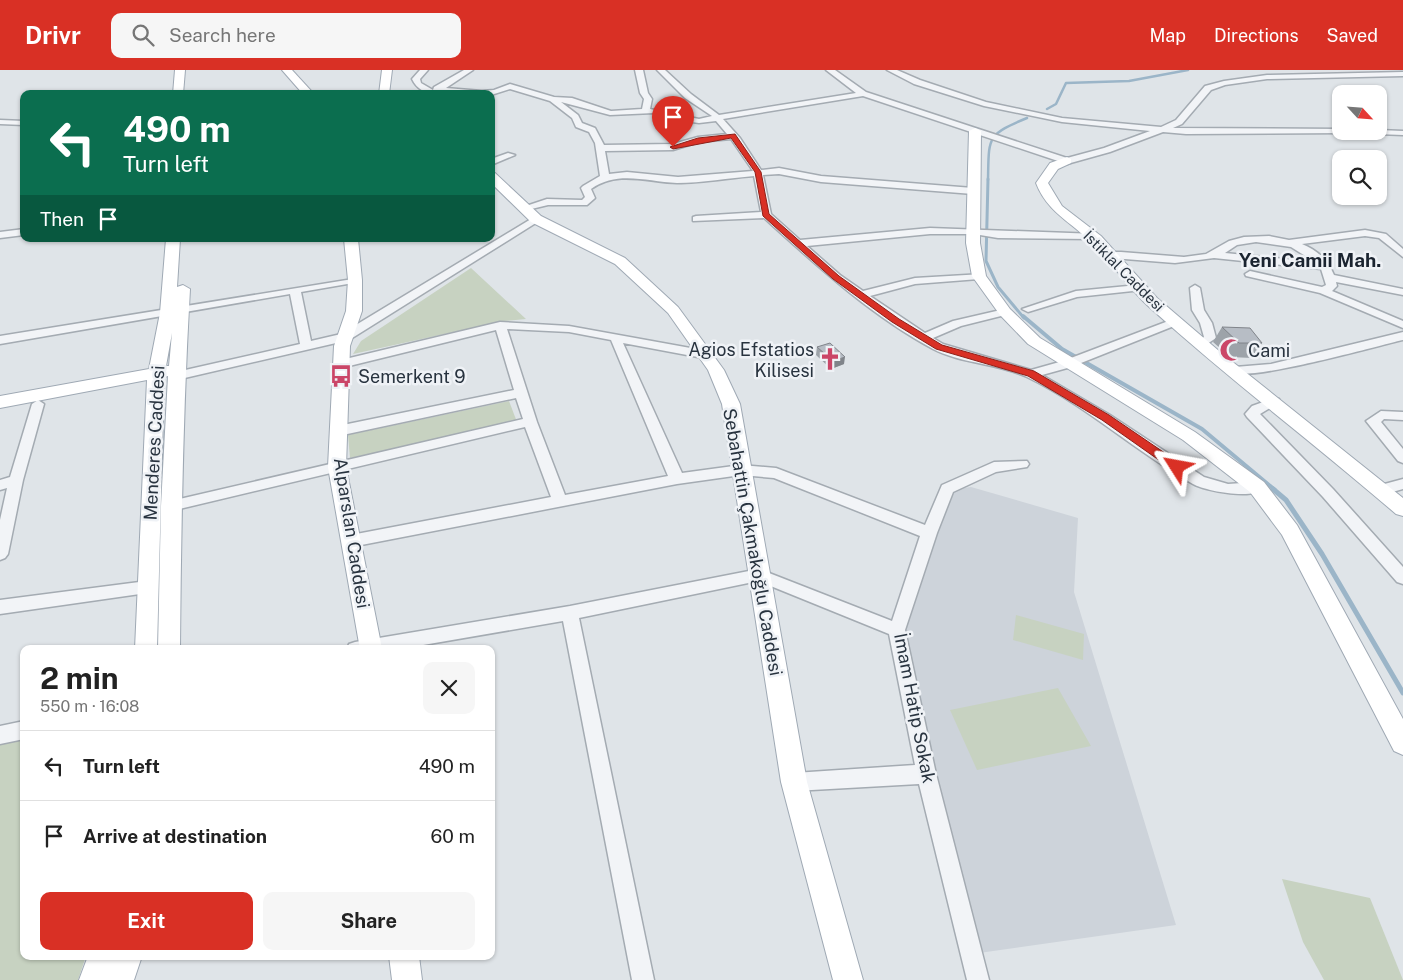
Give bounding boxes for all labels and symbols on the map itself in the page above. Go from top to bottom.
north arrow [1332,85,1388,140]
pin [652,96,694,147]
street label: İstiklal Caddesi [1080,227,1168,315]
district label: Yeni Camii Mah. [1239,249,1381,271]
mosque icon: Cami [1218,337,1244,363]
place label: Agios Efstatios Kilisesi [688,339,814,381]
place label: Cami [1248,340,1290,361]
church icon: Agios Efstatios Kilisesi [817,346,843,372]
bus stop icon: Semerkent 9 [328,363,354,389]
street label: Menderes Caddesi [139,365,169,521]
place label: Semerkent 9 [358,366,466,387]
street label: Sebahattin Çakmakoğlu Caddesi [719,407,787,677]
position arrow [1150,440,1202,492]
street label: Alparslan Caddesi [330,456,374,610]
street label: İmam Hatip Sokak [890,631,941,785]

